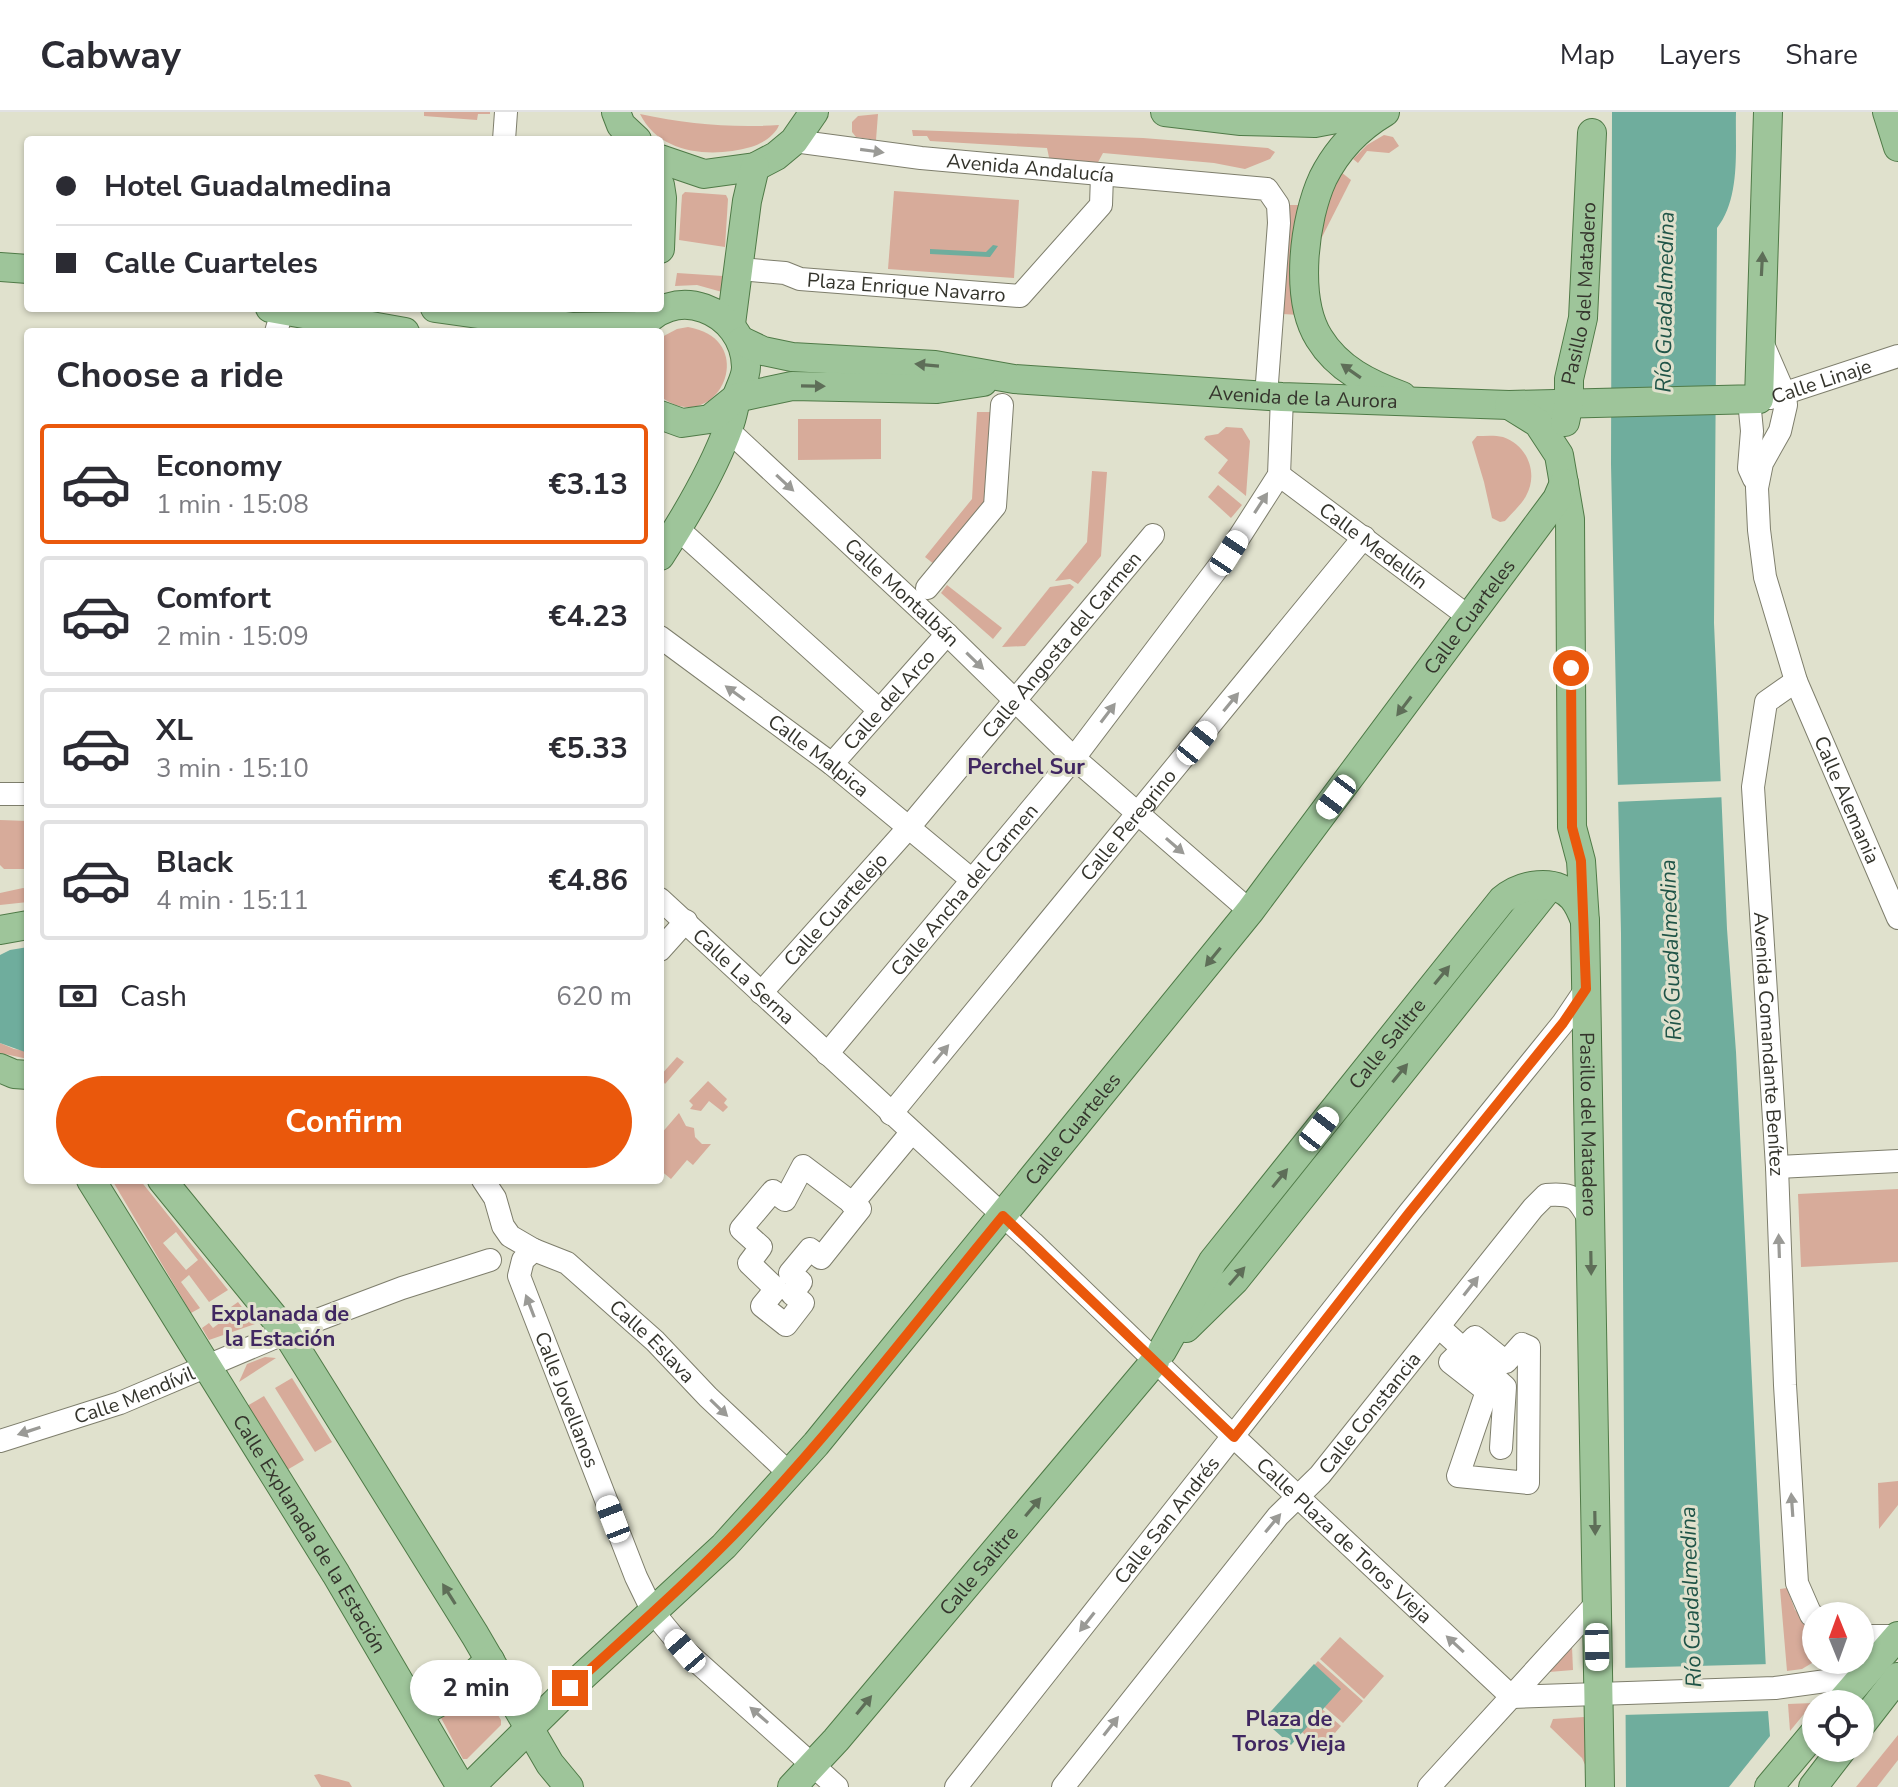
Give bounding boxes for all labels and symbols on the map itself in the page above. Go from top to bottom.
one-way arrow [859,145,884,158]
street label: Avenida Andalucía [945,147,1115,189]
street label: Pasillo del Matadero [1555,201,1602,387]
water label: Río Guadalmedina [1648,211,1682,393]
one-way arrow [1756,251,1769,276]
street label: Plaza Enrique Navarro [806,266,1007,308]
street label: Calle Linaje [1768,352,1875,410]
one-way arrow [914,358,939,371]
one-way arrow [1341,364,1362,379]
street label: Avenida de la Aurora [1208,379,1398,415]
one-way arrow [801,380,826,392]
one-way arrow [775,473,794,491]
one-way arrow [1254,493,1269,514]
street label: Calle Medellín [1314,496,1433,595]
car [1206,526,1252,580]
street label: Calle Montalbán [839,532,966,653]
street label: Calle Angosta del Carmen [975,546,1147,744]
street label: Calle Cuarteles [1417,553,1521,680]
street label: Calle del Arco [837,643,941,756]
route start [1553,650,1589,686]
one-way arrow [965,651,984,669]
one-way arrow [725,686,745,702]
one-way arrow [1222,692,1238,712]
one-way arrow [1397,695,1413,716]
one-way arrow [1099,703,1115,723]
street label: Calle Malpica [763,708,875,803]
car [1173,717,1221,769]
street label: Calle Alemania [1808,732,1887,868]
district label: Perchel Sur [967,752,1085,782]
street label: Calle Peregrino [1074,763,1182,887]
car [1312,771,1360,823]
street label: Calle Ancha del Carmen [884,798,1044,982]
one-way arrow [1165,837,1184,855]
street label: Calle Cuartelejo [778,847,894,972]
water label: Río Guadalmedina [1653,859,1689,1041]
street label: Avenida Comandante Benítez [1747,911,1791,1176]
street label: Calle La Serna [687,922,801,1030]
one-way arrow [1205,947,1221,967]
one-way arrow [1433,965,1450,985]
street label: Calle Salitre [1342,992,1432,1095]
street label: Pasillo del Matadero [1573,1032,1604,1217]
one-way arrow [932,1044,949,1064]
one-way arrow [1391,1063,1408,1083]
street label: Calle Cuarteles [1019,1067,1127,1191]
car [1295,1103,1343,1155]
one-way arrow [1271,1168,1287,1188]
one-way arrow [1772,1233,1785,1258]
one-way arrow [1585,1251,1597,1276]
one-way arrow [1228,1266,1245,1286]
one-way arrow [1463,1276,1479,1296]
street label: Calle Eslava [604,1293,701,1389]
one-way arrow [523,1294,536,1318]
district label: Explanada de la Estación [211,1299,349,1354]
street label: Calle Jovellanos [528,1328,606,1472]
street label: Calle Constancia [1312,1346,1427,1480]
street label: Calle Mendívil [70,1359,199,1430]
one-way arrow [709,1398,728,1417]
street label: Calle Explanada de la Estación [227,1409,393,1658]
one-way arrow [17,1426,41,1438]
street label: Calle San Andrés [1108,1451,1225,1590]
street label: Calle Plaza de Toros Vieja [1251,1451,1438,1629]
car [593,1492,633,1546]
one-way arrow [1785,1492,1798,1517]
one-way arrow [1024,1498,1041,1518]
water label: Río Guadalmedina [1673,1506,1709,1688]
one-way arrow [1589,1511,1601,1536]
one-way arrow [1264,1513,1281,1533]
street label: Calle Salitre [933,1520,1024,1621]
one-way arrow [441,1583,456,1604]
north arrow [1802,1602,1874,1674]
one-way arrow [1080,1612,1096,1632]
car [1585,1623,1609,1671]
car [660,1625,710,1677]
one-way arrow [1445,1635,1464,1653]
callout: 2 min [410,1660,542,1716]
route end [552,1670,588,1706]
one-way arrow [855,1695,872,1715]
district label: Plaza de Toros Vieja [1232,1704,1346,1759]
one-way arrow [750,1707,770,1724]
one-way arrow [1103,1716,1119,1736]

